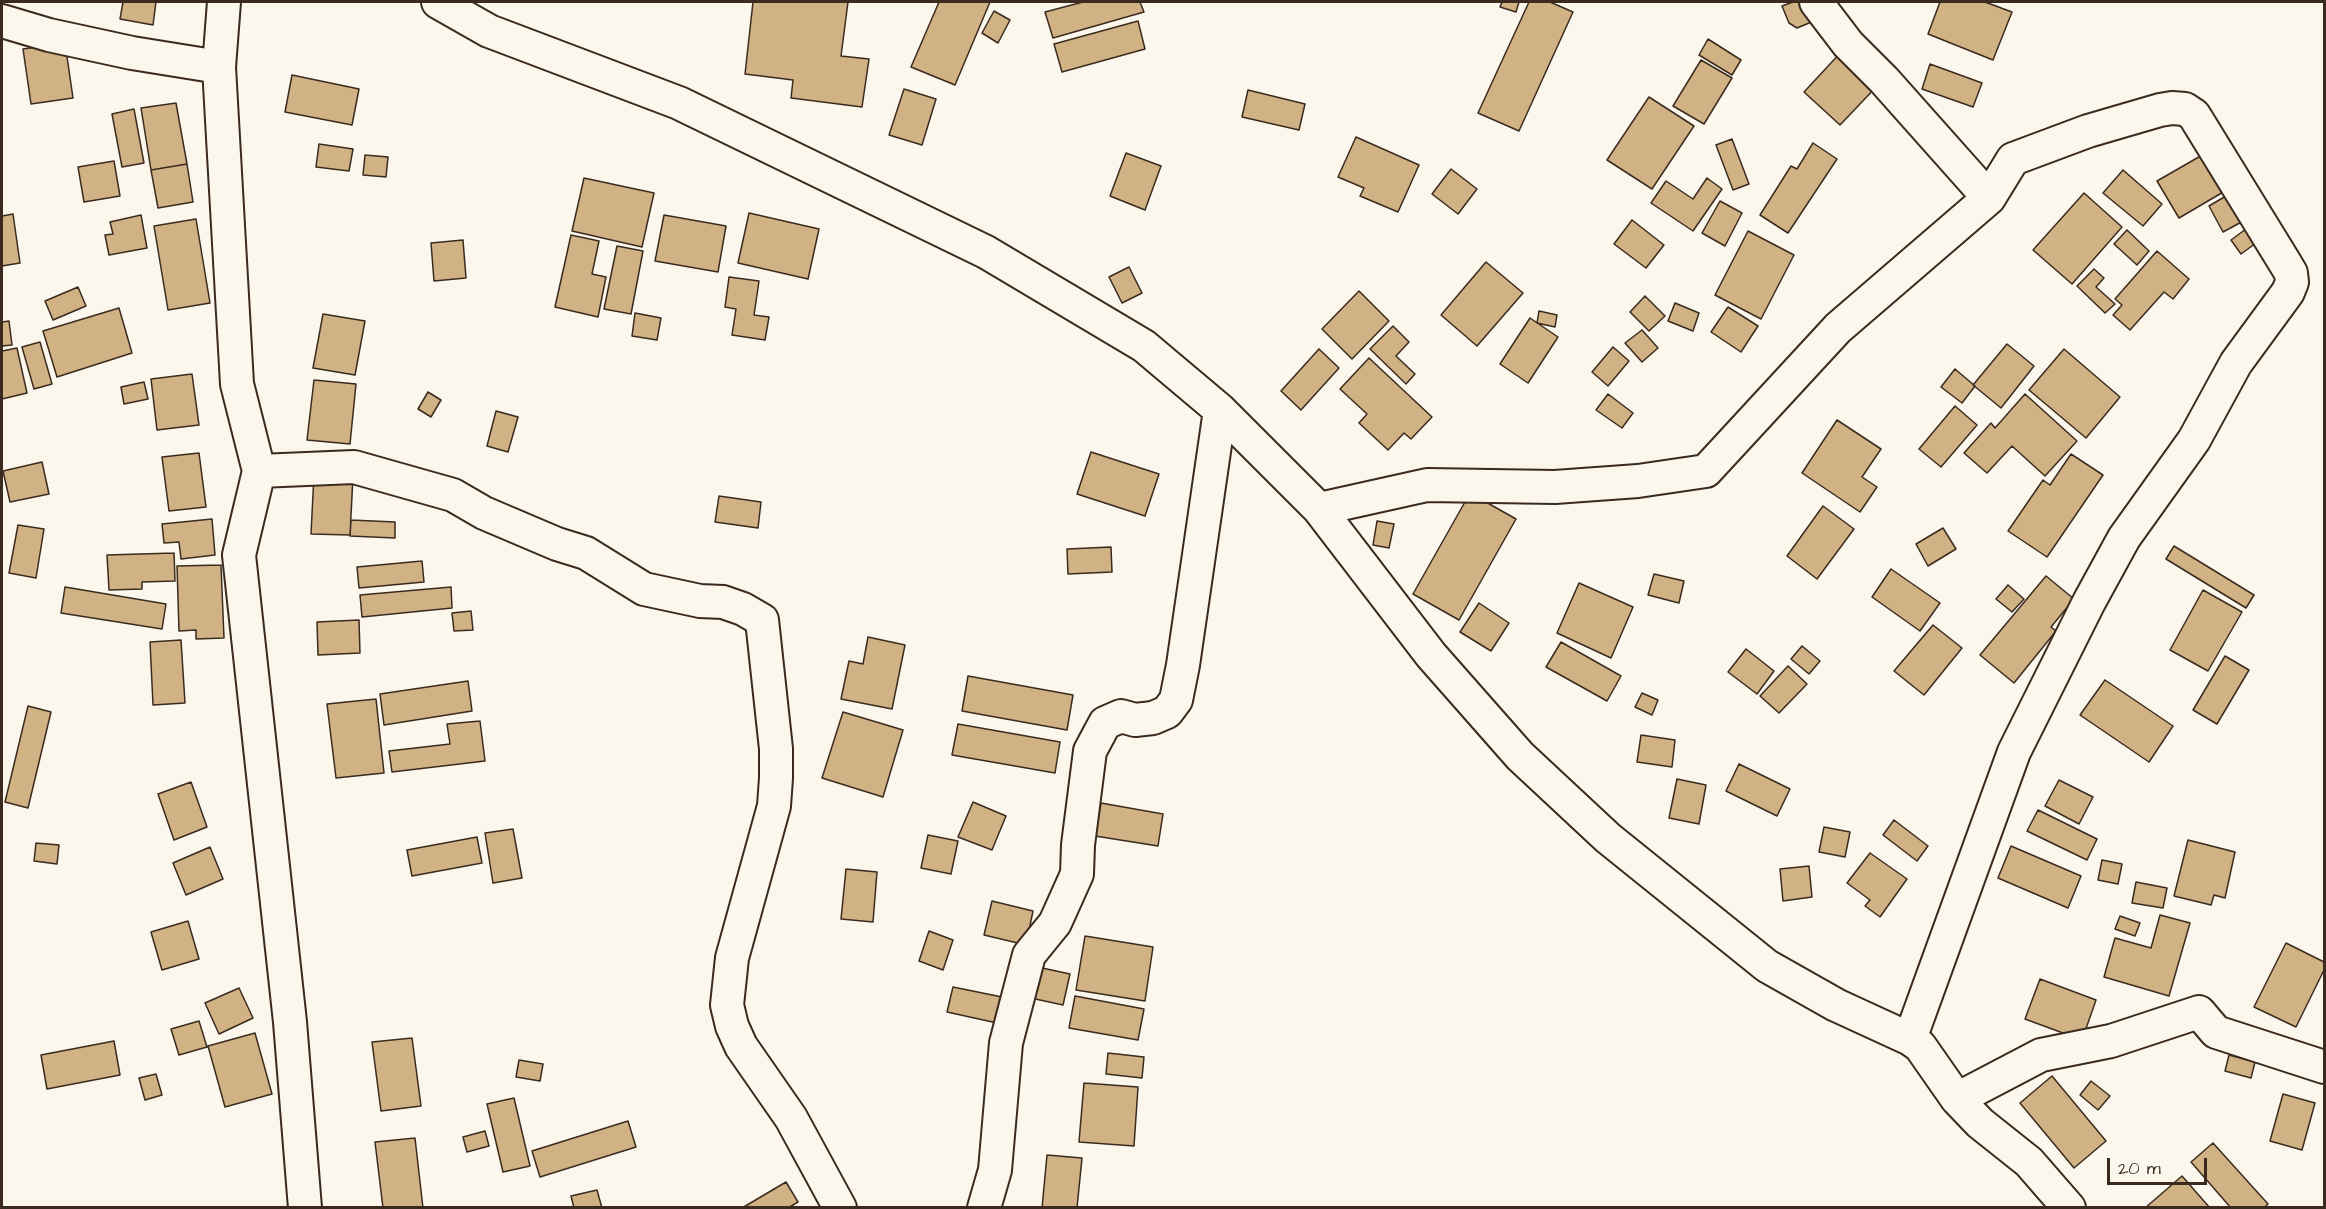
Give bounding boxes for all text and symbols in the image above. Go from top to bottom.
scale bar [2110,1146,2210,1184]
text: 20 m [2118,1156,2161,1181]

